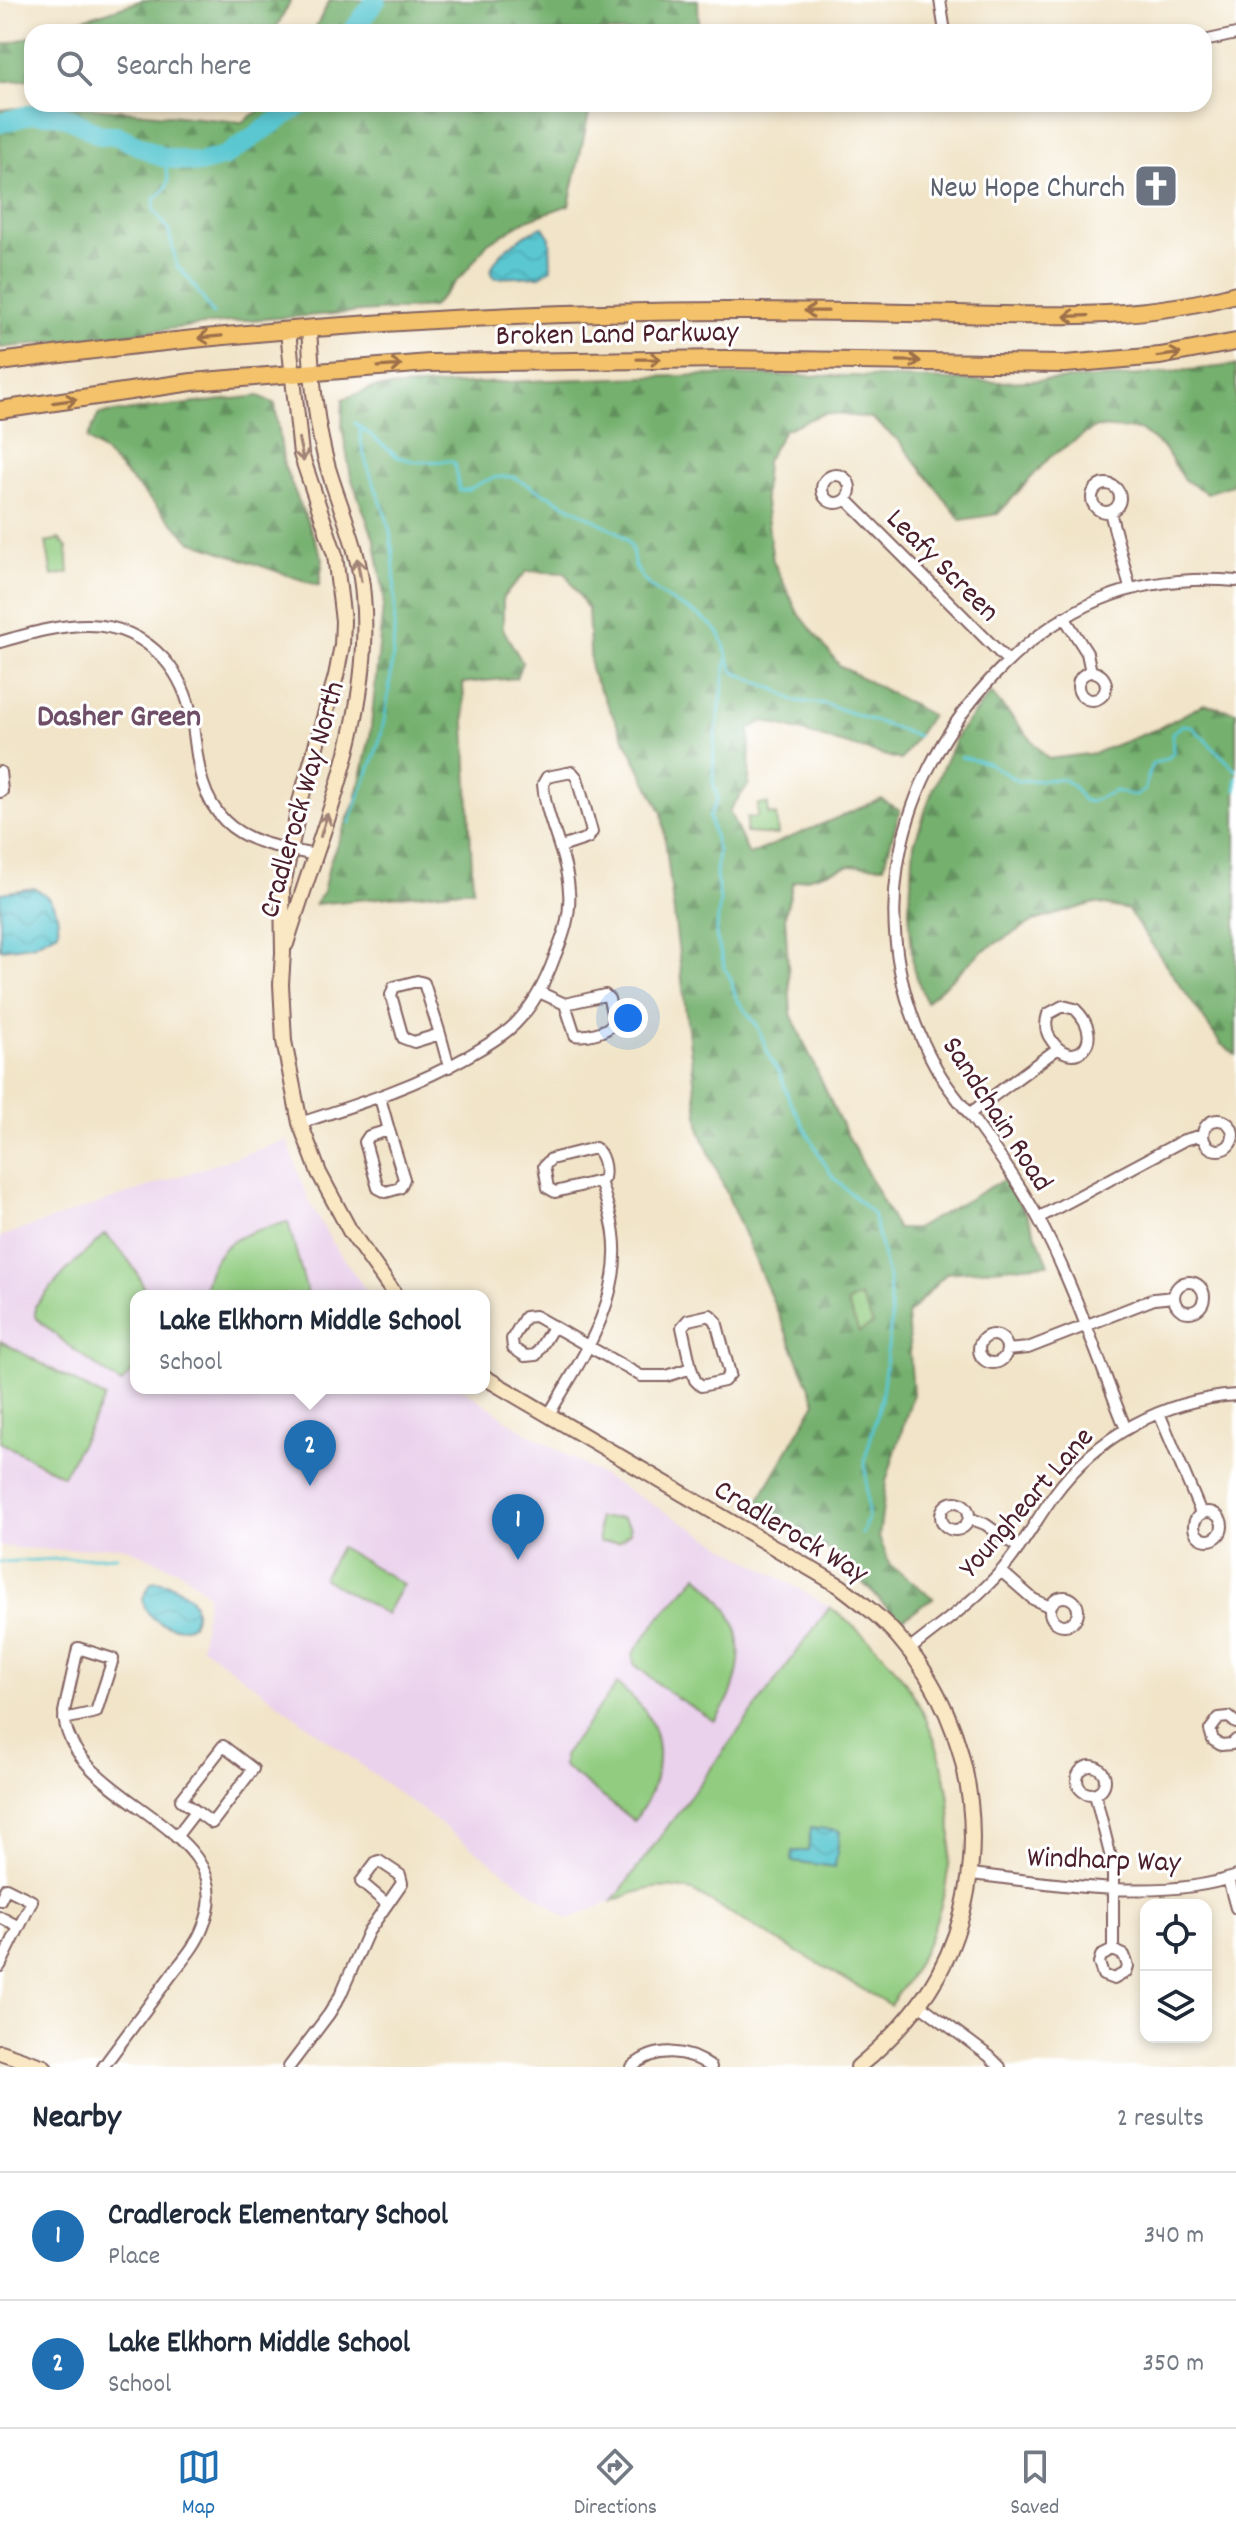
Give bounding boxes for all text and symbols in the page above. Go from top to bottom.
search box [24,24,1212,112]
icon: search [52,46,96,90]
text: Search here [116,47,252,90]
church icon: New Hope Church [1132,162,1180,210]
place label: New Hope Church [930,169,1125,212]
one-way arrow [803,304,830,319]
one-way arrow [1063,309,1090,324]
street label: Broken Land Parkway [495,313,740,360]
one-way arrow [197,330,224,345]
one-way arrow [1156,347,1181,362]
one-way arrow [635,352,662,367]
one-way arrow [895,353,922,368]
one-way arrow [376,358,403,373]
one-way arrow [52,393,77,408]
one-way arrow [295,437,310,463]
street label: Leafy Screen [874,500,1008,634]
one-way arrow [351,558,366,584]
street label: Cradlerock Way North [250,677,359,924]
district label: Dasher Green [37,696,201,742]
one-way arrow [318,813,333,838]
your location [608,998,648,1038]
street label: Sandchain Road [929,1029,1062,1202]
popup [130,1290,490,1394]
text: Lake Elkhorn Middle School [159,1302,461,1345]
text: School [159,1345,222,1382]
street label: Youngheart Lane [951,1419,1106,1589]
pin: 2 [284,1420,336,1486]
street label: Cradlerock Way [704,1471,876,1597]
pin: 1 [492,1494,544,1560]
street label: Windharp Way [1026,1838,1182,1887]
map controls [1140,1899,1212,2043]
button: locate [1140,1899,1212,1971]
button: layers [1140,1971,1212,2043]
text: Nearby [32,2095,121,2144]
text: 2 results [1117,2101,1204,2138]
text: Cradlerock Elementary School [108,2196,448,2239]
text: 1 [55,2218,61,2255]
text: 340 m [1144,2218,1204,2255]
text: Place [108,2239,160,2276]
text: Lake Elkhorn Middle School [108,2324,410,2367]
text: 2 [52,2346,64,2383]
text: 350 m [1142,2346,1204,2383]
text: School [108,2367,171,2404]
tab: Map [177,2445,221,2524]
tab: Directions [574,2445,657,2524]
tab: Saved [1010,2445,1059,2524]

